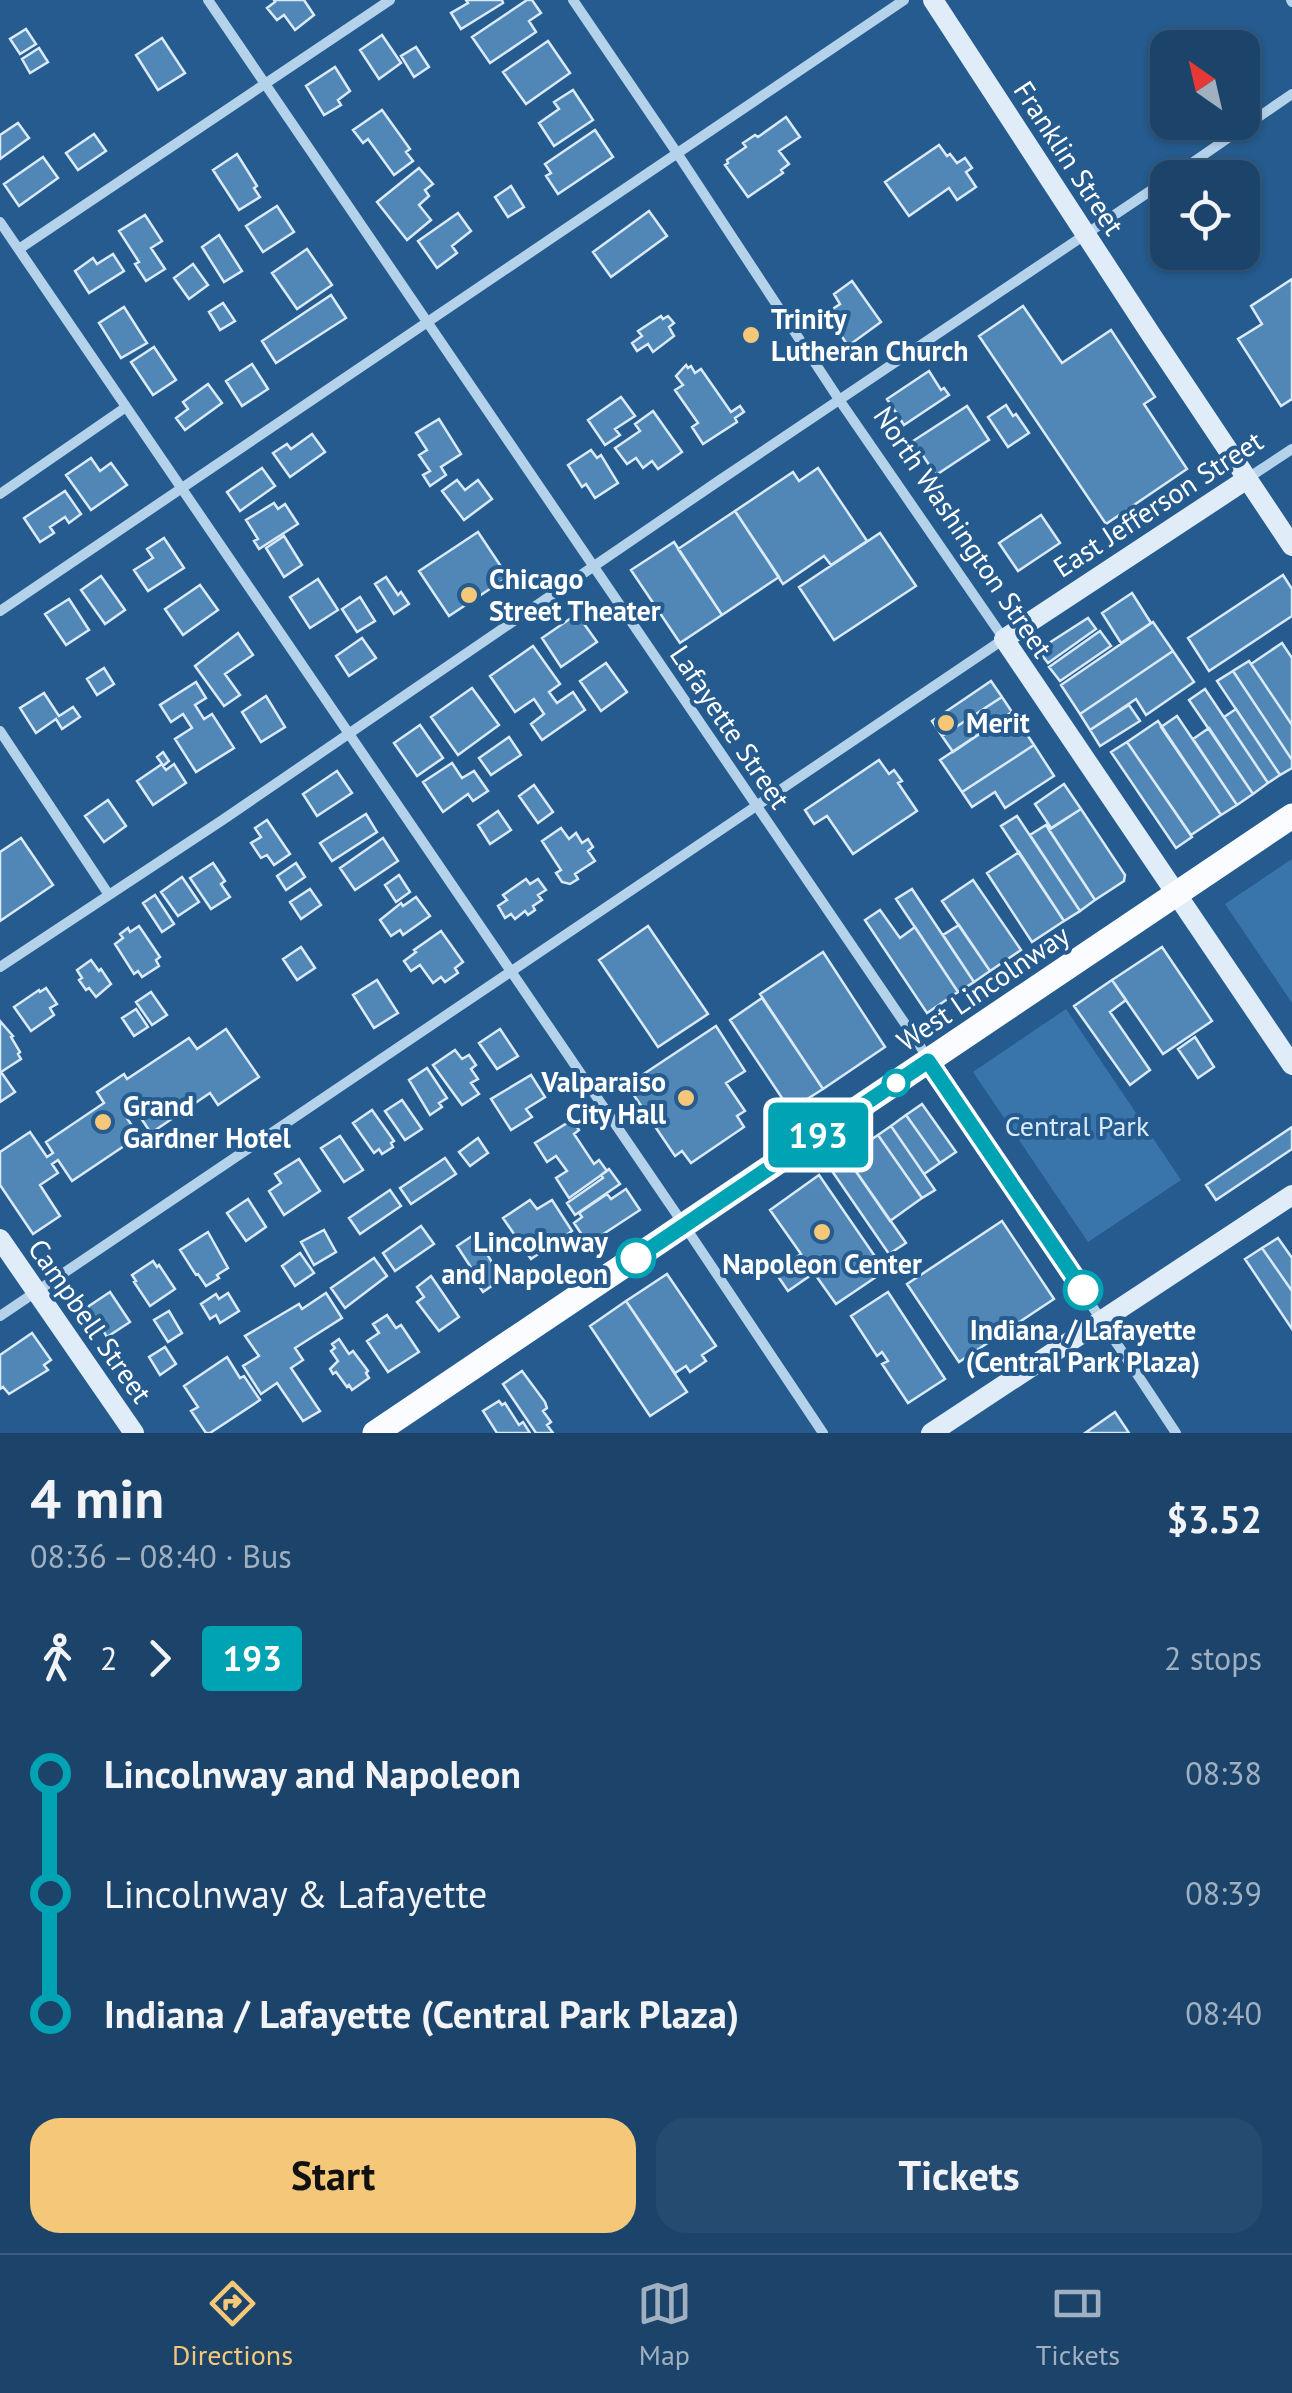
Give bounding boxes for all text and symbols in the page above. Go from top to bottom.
north arrow [1150,30,1260,140]
map controls [1150,30,1260,270]
street label: Franklin Street [1006,74,1133,242]
button: locate [1150,160,1260,270]
place label: Trinity Lutheran Church [771,300,969,369]
marker: Trinity Lutheran Church [740,324,762,346]
street label: North Washington Street [865,399,1062,665]
street label: East Jefferson Street [1046,422,1270,585]
place label: Chicago Street Theater [489,560,661,629]
marker: Chicago Street Theater [458,584,480,606]
street label: Lafayette Street [662,638,799,816]
place label: Merit [966,704,1030,741]
marker: Merit [935,712,957,734]
street label: West Lincolnway [889,916,1076,1059]
place label: Valparaiso City Hall [541,1063,667,1132]
unlabelled marker [883,1070,909,1096]
place label: Grand Gardner Hotel [123,1087,291,1156]
marker: Valparaiso City Hall [675,1087,697,1109]
line badge: 193 [760,1102,876,1168]
park label: Central Park [1005,1107,1150,1144]
marker: Grand Gardner Hotel [92,1111,114,1133]
text: 193 [788,1112,848,1158]
marker: Napoleon Center [811,1221,833,1243]
place label: Lincolnway and Napoleon [442,1223,609,1292]
street label: Campbell Street [20,1231,161,1410]
marker: Lincolnway and Napoleon [617,1239,655,1277]
place label: Napoleon Center [722,1245,922,1282]
marker: Indiana / Lafayette (Central Park Plaza) [1064,1271,1102,1309]
place label: Indiana / Lafayette (Central Park Plaza) [966,1311,1200,1380]
text: 4 min [30,1462,164,1533]
text: $3.52 [1166,1494,1262,1543]
text: 08:36 – 08:40 · Bus [30,1535,292,1577]
icon: walk [30,1631,85,1686]
icon: forward [132,1631,187,1686]
text: 193 [222,1635,282,1681]
text: 2 [100,1637,117,1679]
text: 2 stops [1164,1637,1262,1679]
text: Lincolnway and Napoleon [104,1749,521,1798]
text: 08:38 [1185,1752,1262,1794]
text: Lincolnway & Lafayette [104,1869,487,1918]
text: 08:39 [1185,1872,1262,1914]
text: Indiana / Lafayette (Central Park Plaza) [104,1989,739,2038]
text: 08:40 [1185,1992,1262,2034]
button: Start [30,2118,636,2233]
button: Tickets [656,2118,1262,2233]
tab: Directions [172,2276,293,2373]
tab: Map [637,2276,692,2373]
tab: Tickets [1036,2276,1120,2373]

